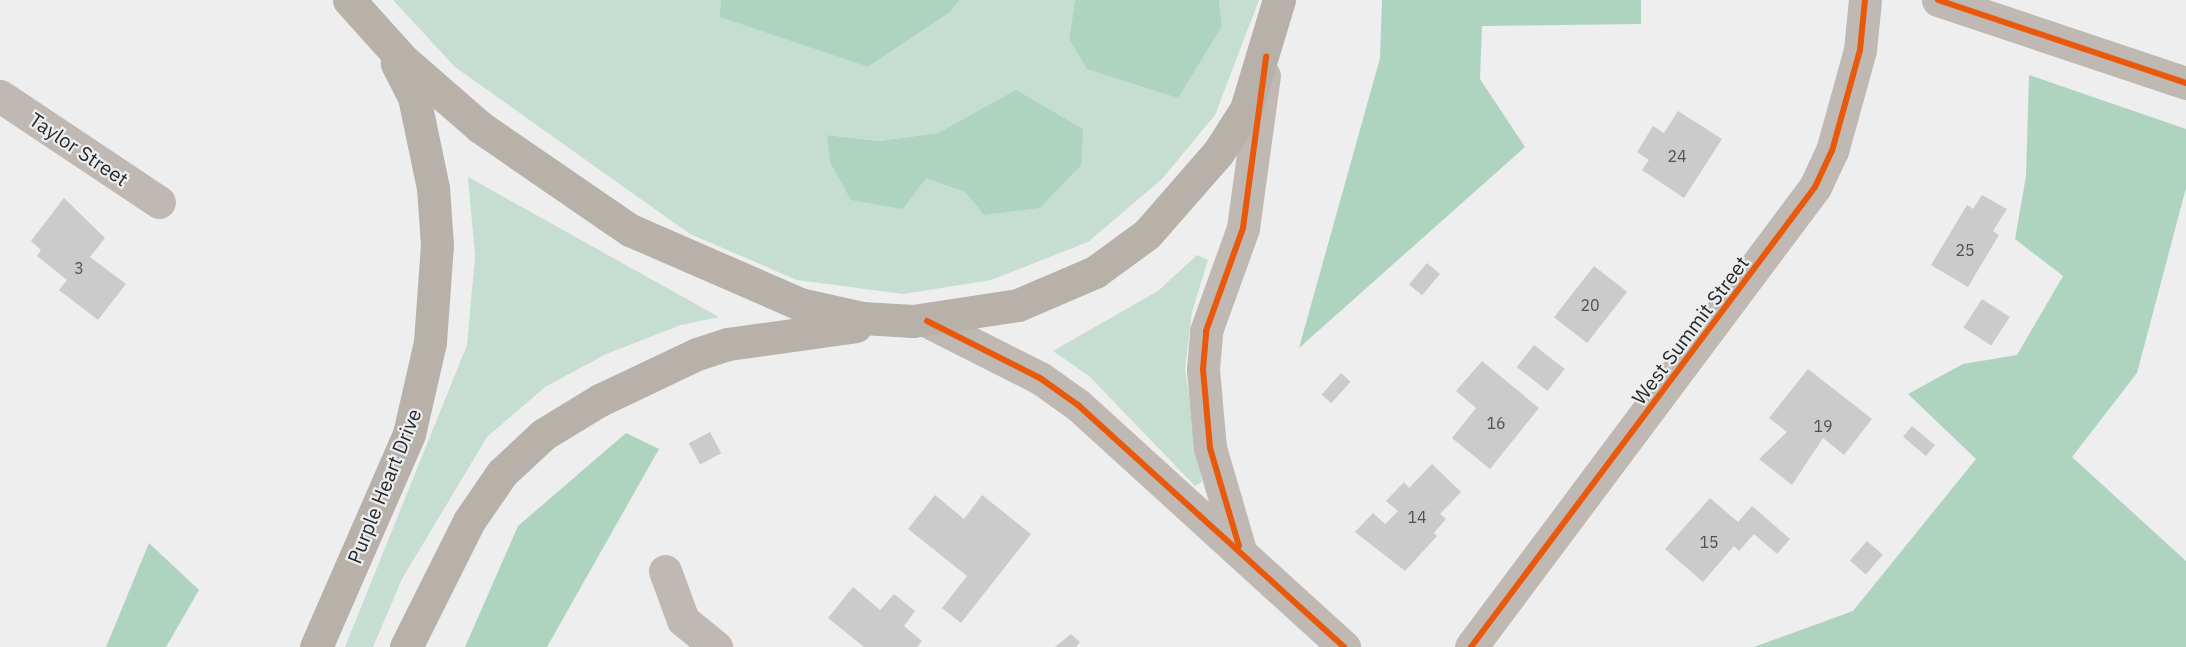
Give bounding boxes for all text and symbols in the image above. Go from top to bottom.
street label: Taylor Street [25,107,133,191]
house number: 24 [1667,146,1687,166]
house number: 25 [1955,240,1975,260]
street label: West Summit Street [1626,251,1754,409]
house number: 3 [74,258,84,278]
house number: 20 [1580,295,1600,315]
street label: Purple Heart Drive [342,405,426,567]
house number: 16 [1486,413,1506,433]
house number: 19 [1813,416,1833,436]
house number: 14 [1407,507,1427,527]
house number: 15 [1699,532,1719,552]

